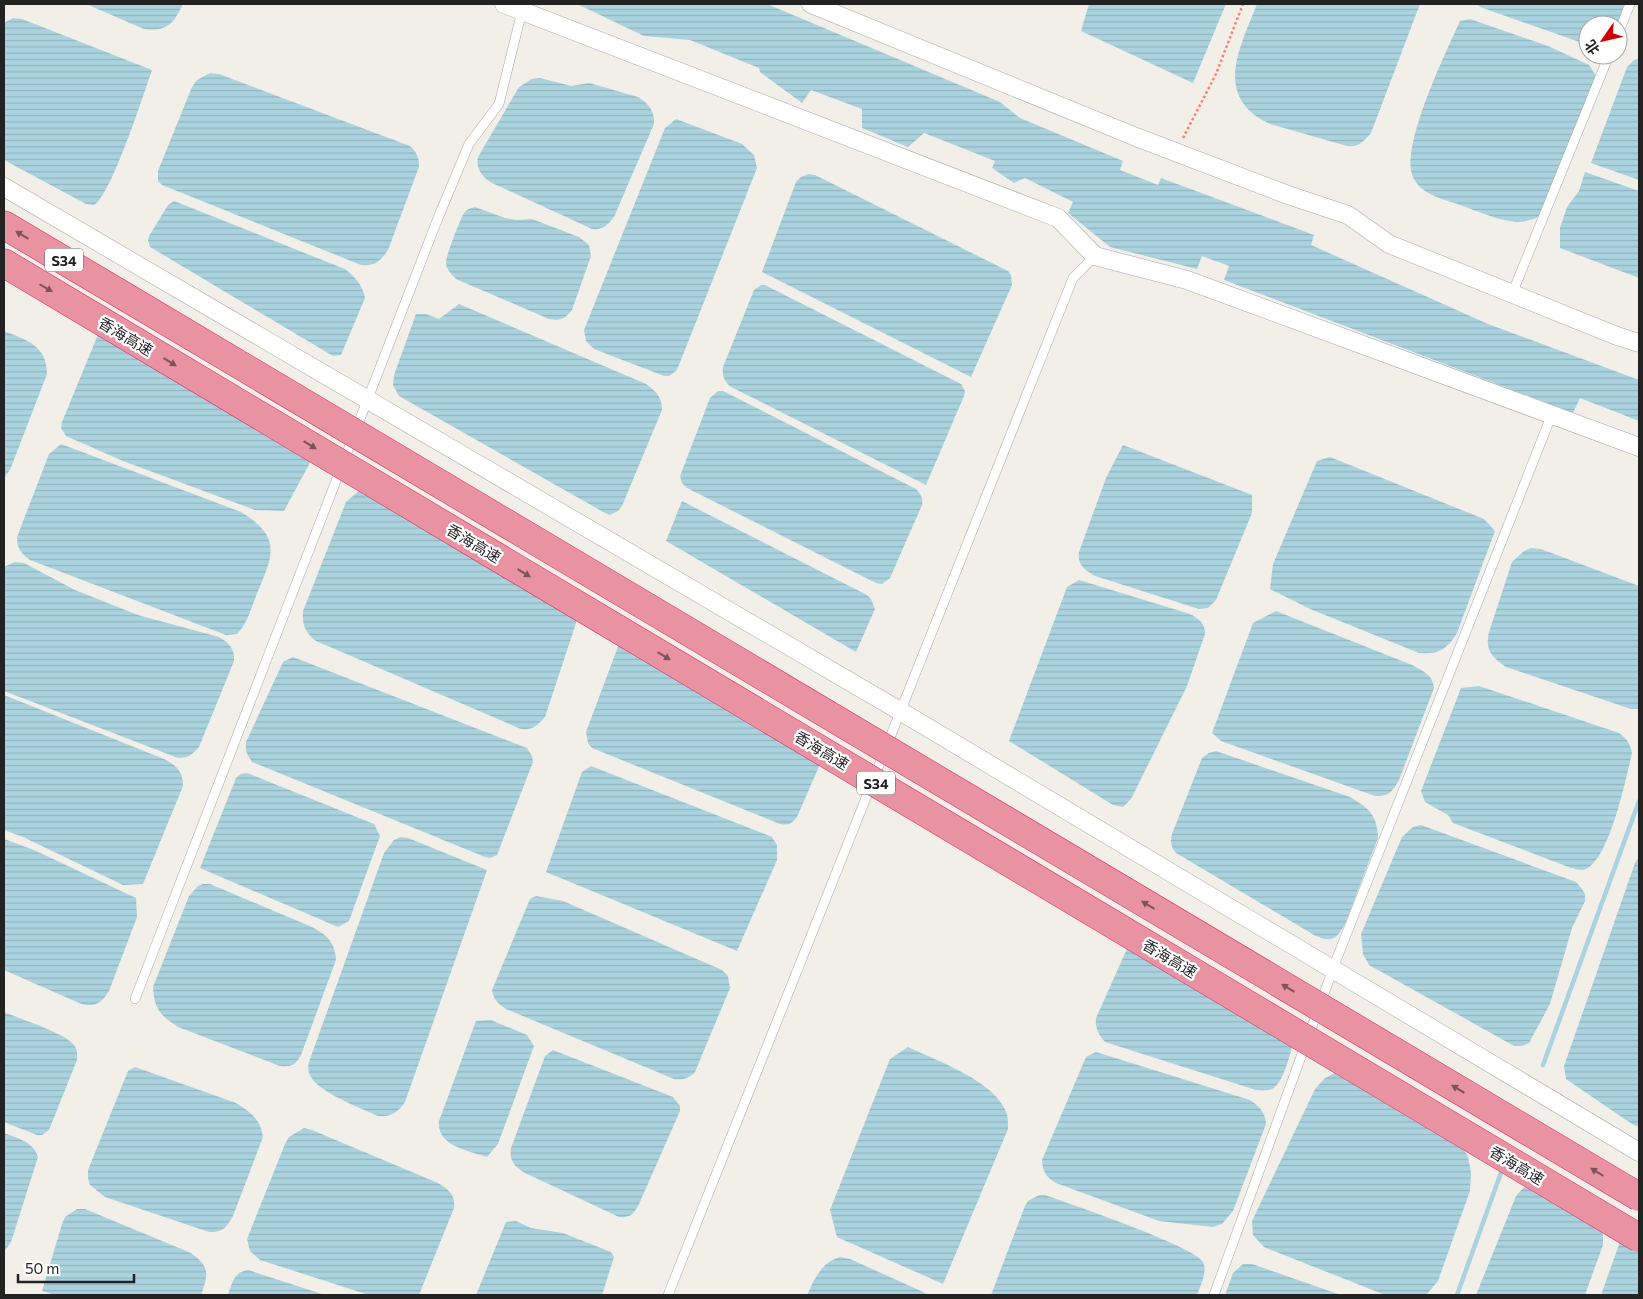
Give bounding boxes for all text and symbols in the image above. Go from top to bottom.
north arrow [1578,15,1628,65]
text: 北 [1581,37,1603,58]
one-way arrow [15,231,28,240]
road number: S34 [45,248,83,272]
one-way arrow [39,284,52,293]
street label: 香海高速 [96,313,156,359]
one-way arrow [164,357,177,366]
one-way arrow [303,441,316,450]
street label: 香海高速 [444,520,504,566]
one-way arrow [518,569,531,578]
one-way arrow [657,652,671,661]
street label: 香海高速 [792,727,852,773]
road number: S34 [857,771,895,794]
one-way arrow [1141,901,1156,909]
street label: 香海高速 [1140,935,1200,981]
one-way arrow [1282,984,1295,993]
one-way arrow [1451,1085,1464,1094]
street label: 香海高速 [1487,1142,1547,1188]
one-way arrow [1591,1168,1604,1177]
scale bar [18,1252,134,1284]
text: 50 m [25,1259,59,1277]

